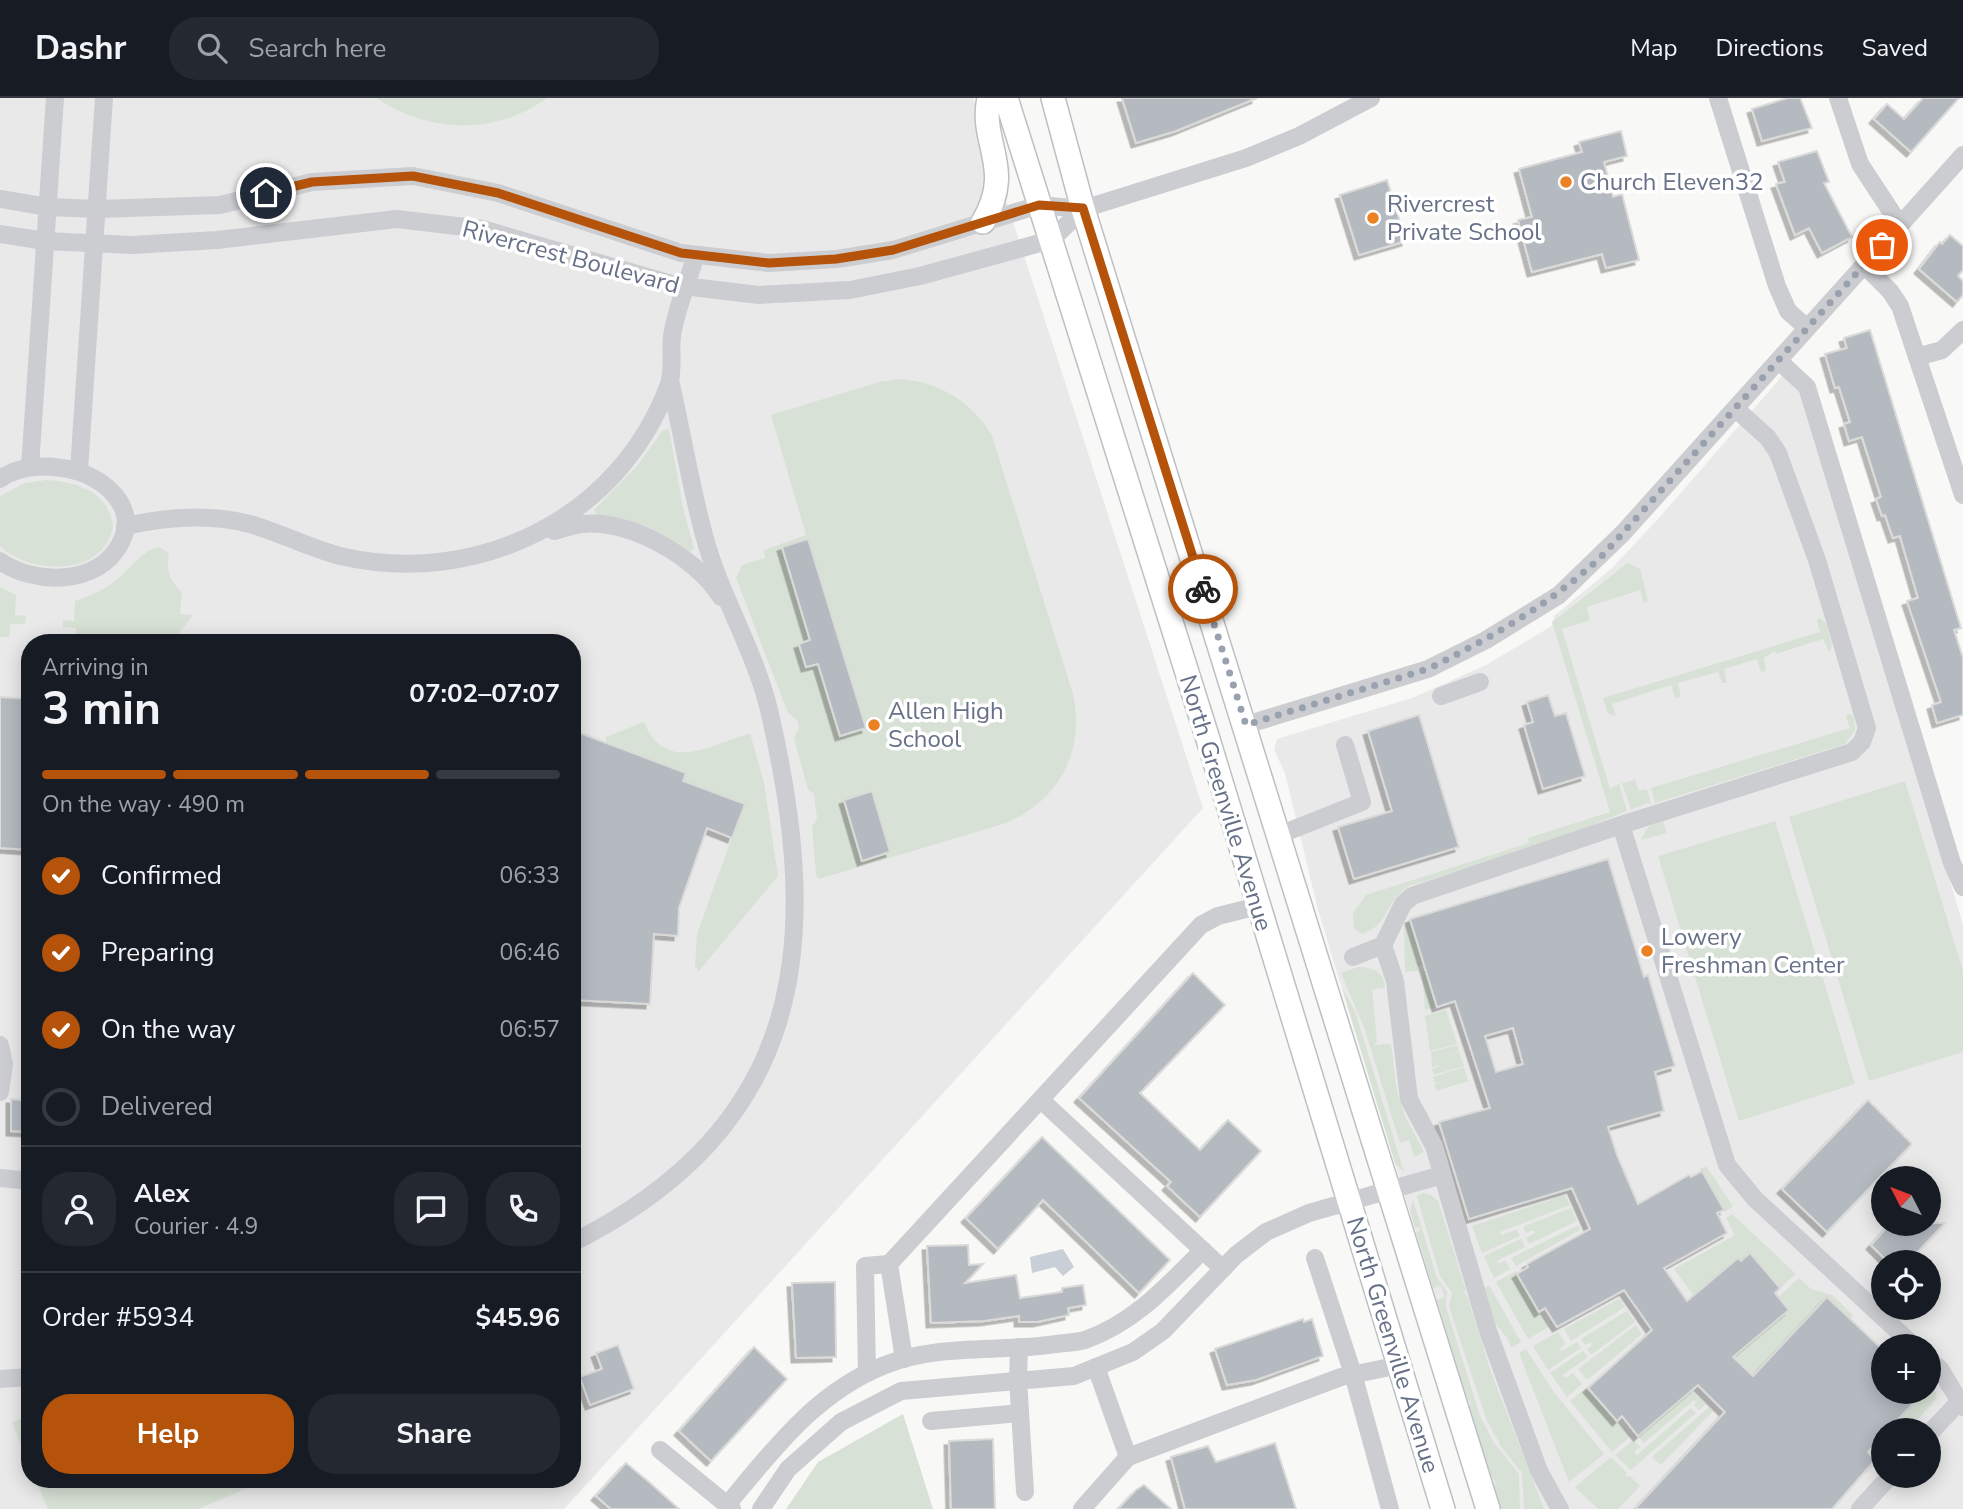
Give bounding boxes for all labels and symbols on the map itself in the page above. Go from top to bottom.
pin [236,163,296,223]
place label: Church Eleven32 [1580,166,1764,198]
marker: Church Eleven32 [1558,174,1574,190]
place label: Rivercrest Private School [1387,188,1541,248]
marker: Rivercrest Private School [1365,210,1381,226]
street label: Rivercrest Boulevard [459,213,683,301]
pin [1852,215,1912,275]
courier [1168,554,1238,624]
street label: North Greenville Avenue [1172,671,1280,935]
place label: Allen High School [888,695,1004,755]
marker: Allen High School [866,717,882,733]
place label: Lowery Freshman Center [1661,921,1845,981]
marker: Lowery Freshman Center [1639,943,1655,959]
north arrow [1871,1166,1941,1236]
street label: North Greenville Avenue [1339,1213,1447,1477]

